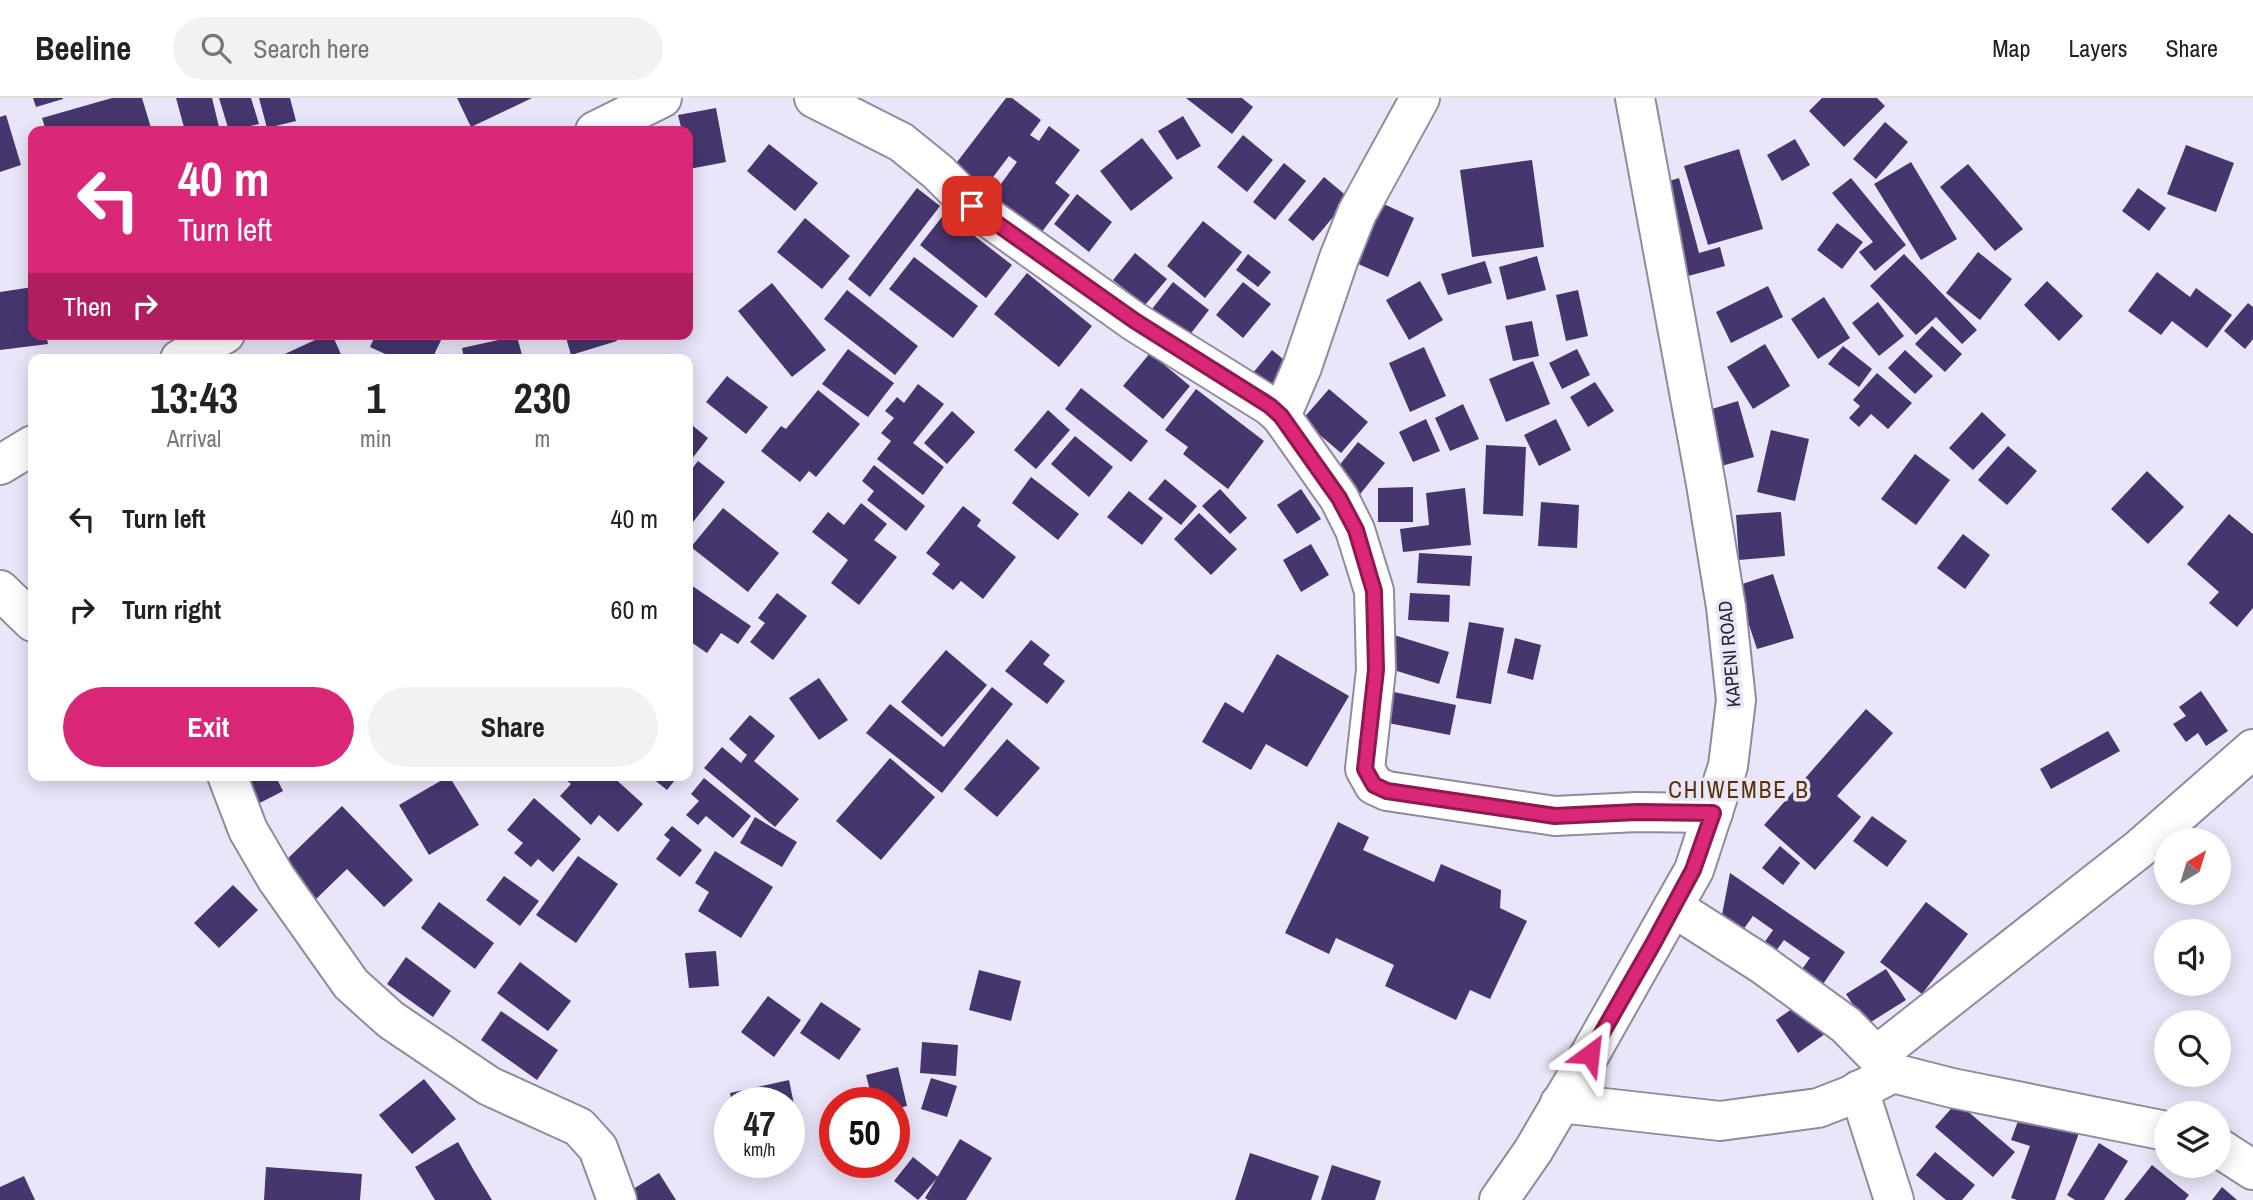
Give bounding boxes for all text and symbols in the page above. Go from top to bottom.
search box [173,17,663,80]
text: Beeline [35,26,131,70]
icon: search [197,29,235,67]
text: Search here [253,31,369,66]
text: Map [1992,32,2030,64]
text: Layers [2068,32,2127,64]
text: Share [2165,32,2218,64]
text: 40 m [178,145,270,211]
icon: left [63,154,154,245]
pin [942,176,1002,236]
icon: arrive [953,187,991,225]
text: Turn left [178,208,272,251]
icon: right [126,287,164,325]
text: Then [63,289,112,324]
text: 13:43 [150,370,238,426]
text: 1 [366,370,385,426]
text: 230 [514,370,571,426]
text: Arrival [167,423,221,454]
text: min [360,423,392,454]
text: m [534,423,550,454]
icon: left [63,500,101,538]
text: Turn left [122,501,206,536]
text: 40 m [611,501,658,536]
icon: right [63,591,101,629]
text: Turn right [122,592,221,627]
text: 60 m [611,592,658,627]
street label: KAPENI ROAD [1711,600,1747,708]
button: Exit [63,687,354,767]
button: Share [368,687,658,767]
district label: CHIWEMBE B [1668,774,1810,805]
north arrow [2154,828,2231,905]
map controls [2154,828,2231,1178]
button: sound [2154,919,2231,996]
button: search [2154,1010,2231,1087]
position arrow [1553,1017,1627,1091]
speed limit sign: 50 [819,1087,910,1178]
text: 47 [744,1100,775,1147]
button: layers [2154,1101,2231,1178]
text: km/h [744,1137,776,1162]

